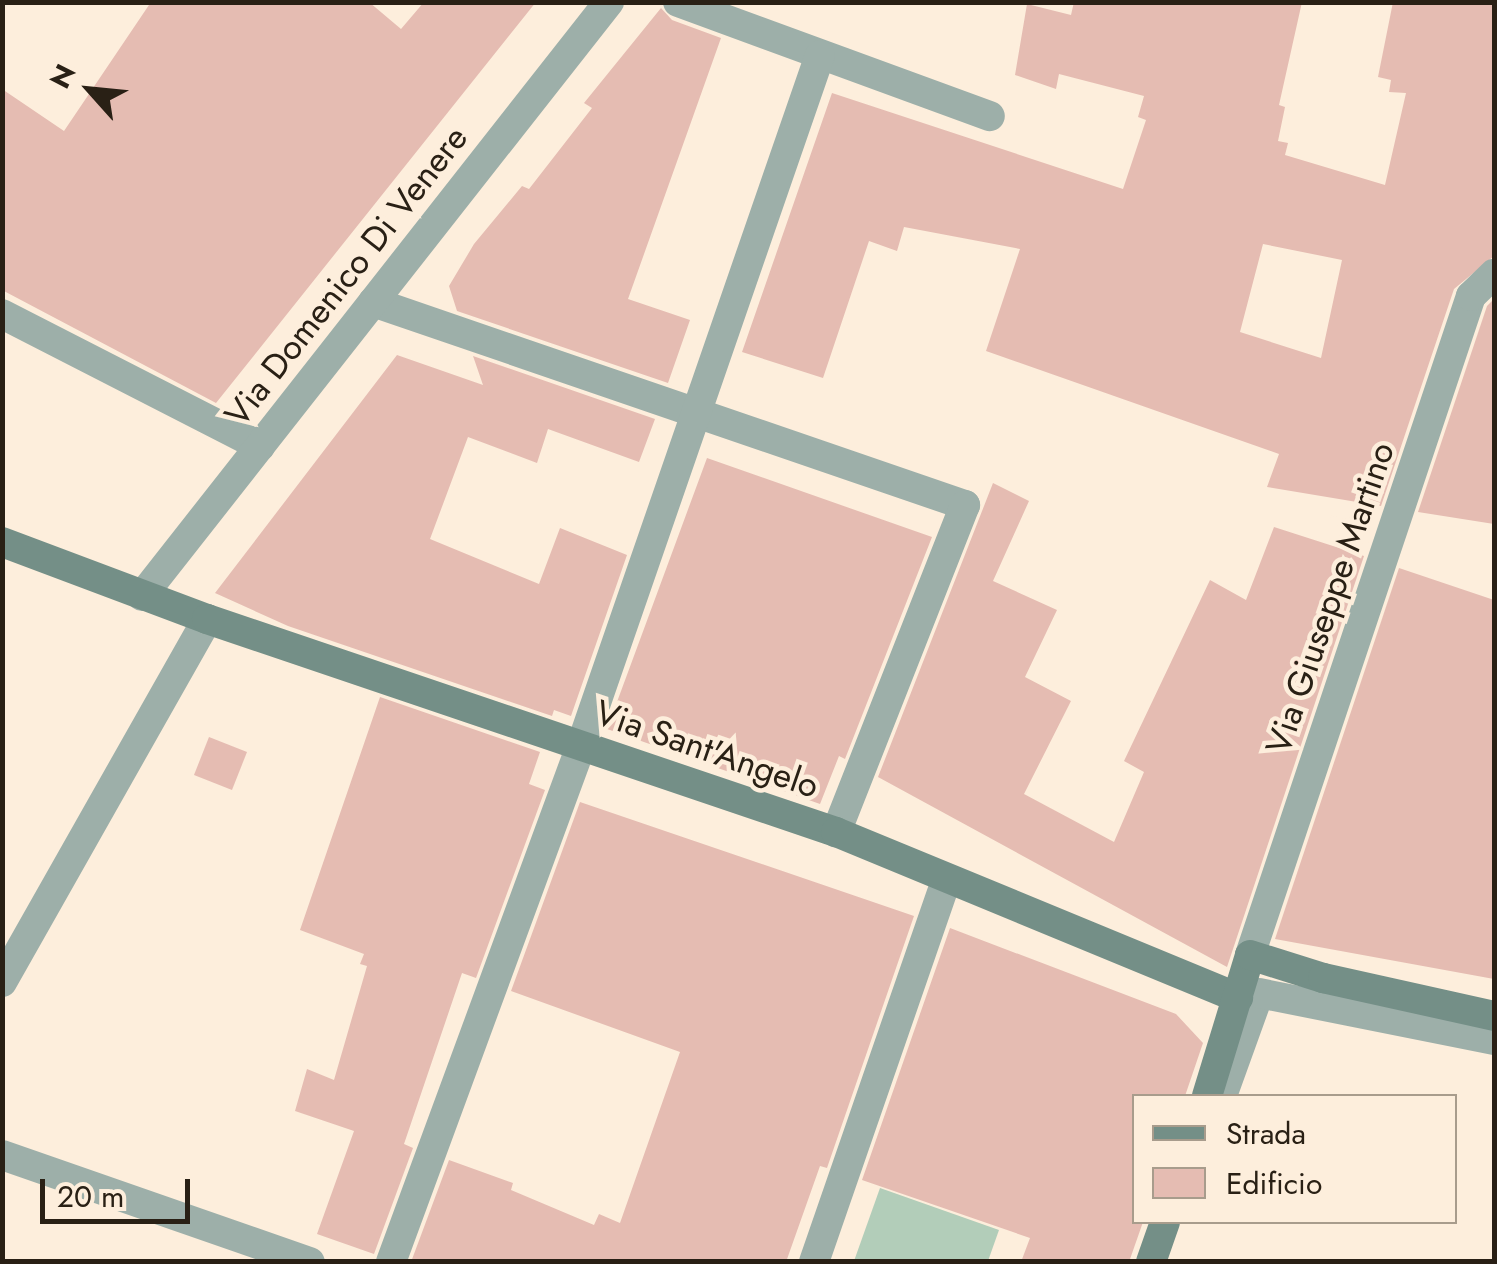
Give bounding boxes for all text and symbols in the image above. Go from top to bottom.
north arrow [40,40,140,140]
text: N [40,57,86,95]
street label: Via Domenico Di Venere [216,118,476,434]
street label: Via Giuseppe Martino [1257,437,1403,759]
street label: Via Sant'Angelo [590,691,824,807]
legend [1132,1094,1457,1224]
text: Strada [1226,1112,1306,1155]
scale bar [45,1159,195,1221]
text: Edificio [1226,1162,1322,1205]
text: 20 m [57,1175,124,1218]

